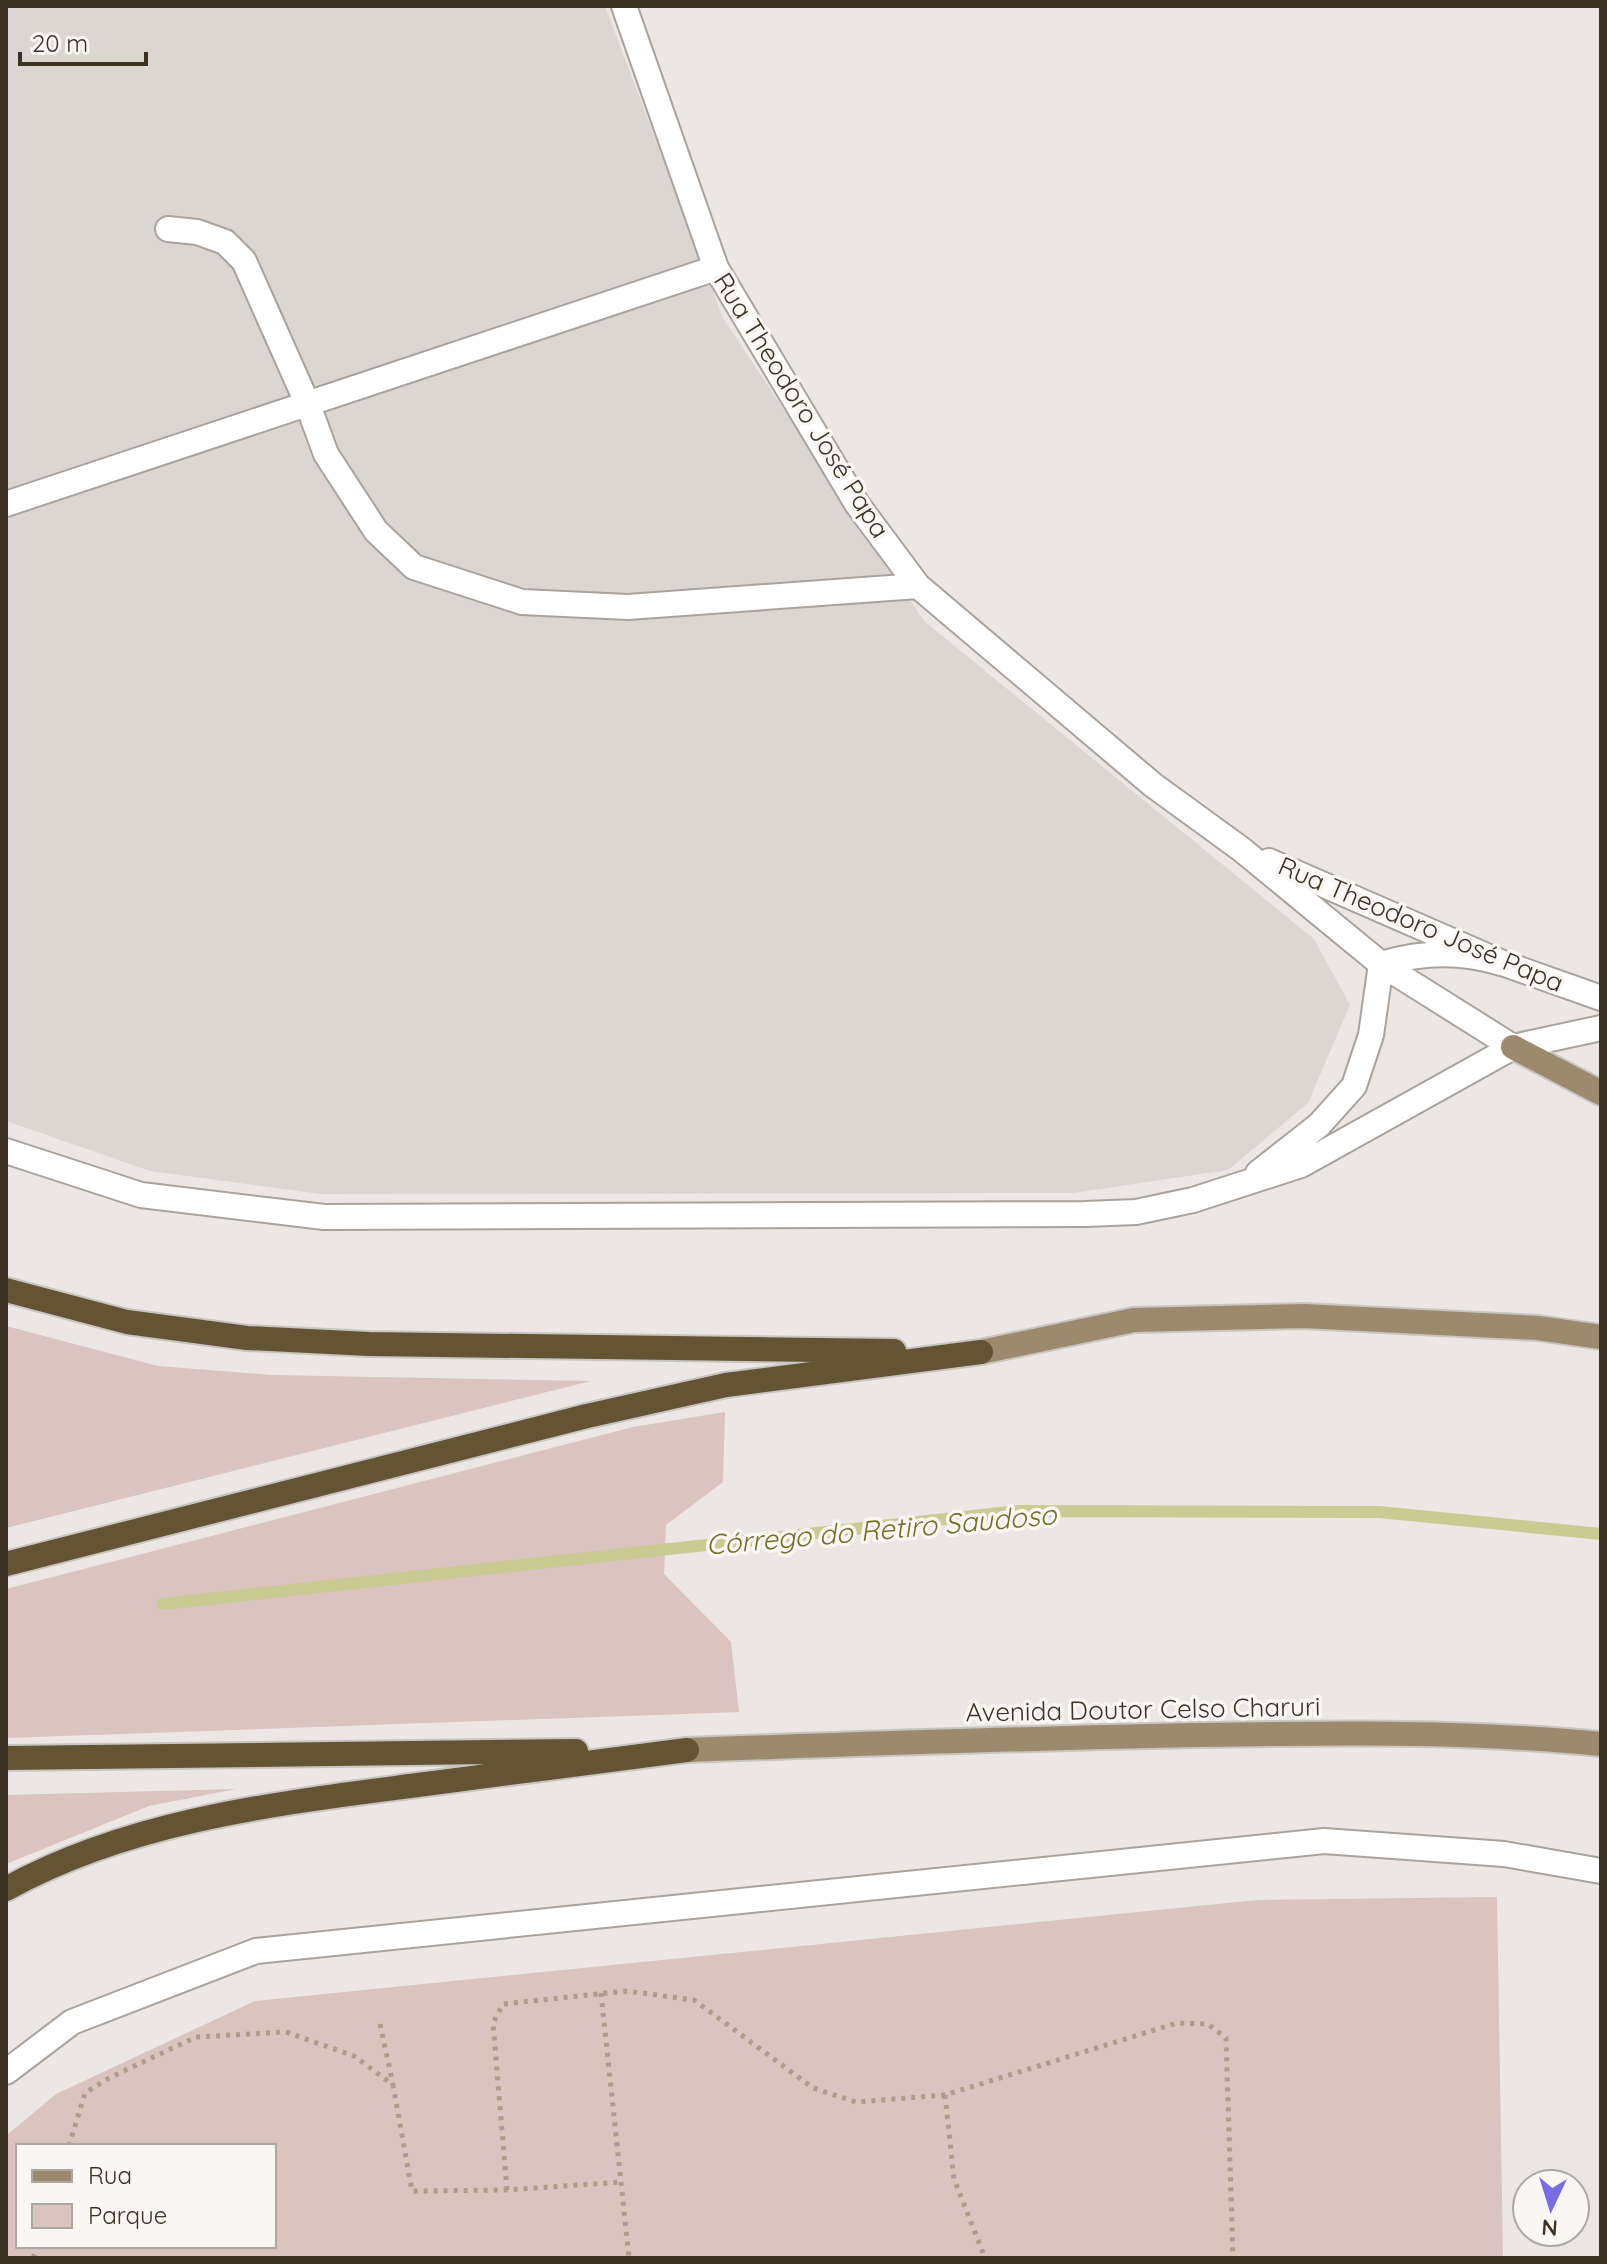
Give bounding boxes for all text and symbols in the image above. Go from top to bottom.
scale bar [20,16,146,66]
text: 20 m [32,28,88,58]
street label: Rua Theodoro José Papa [707,266,897,544]
street label: Rua Theodoro José Papa [1273,849,1569,999]
water label: Córrego do Retiro Saudoso [704,1496,1059,1562]
street label: Avenida Doutor Celso Charuri [965,1689,1321,1729]
legend [16,2144,276,2248]
text: Rua [88,2160,132,2190]
north arrow [1511,2168,1591,2248]
text: Parque [88,2200,167,2230]
text: N [1541,2213,1559,2242]

